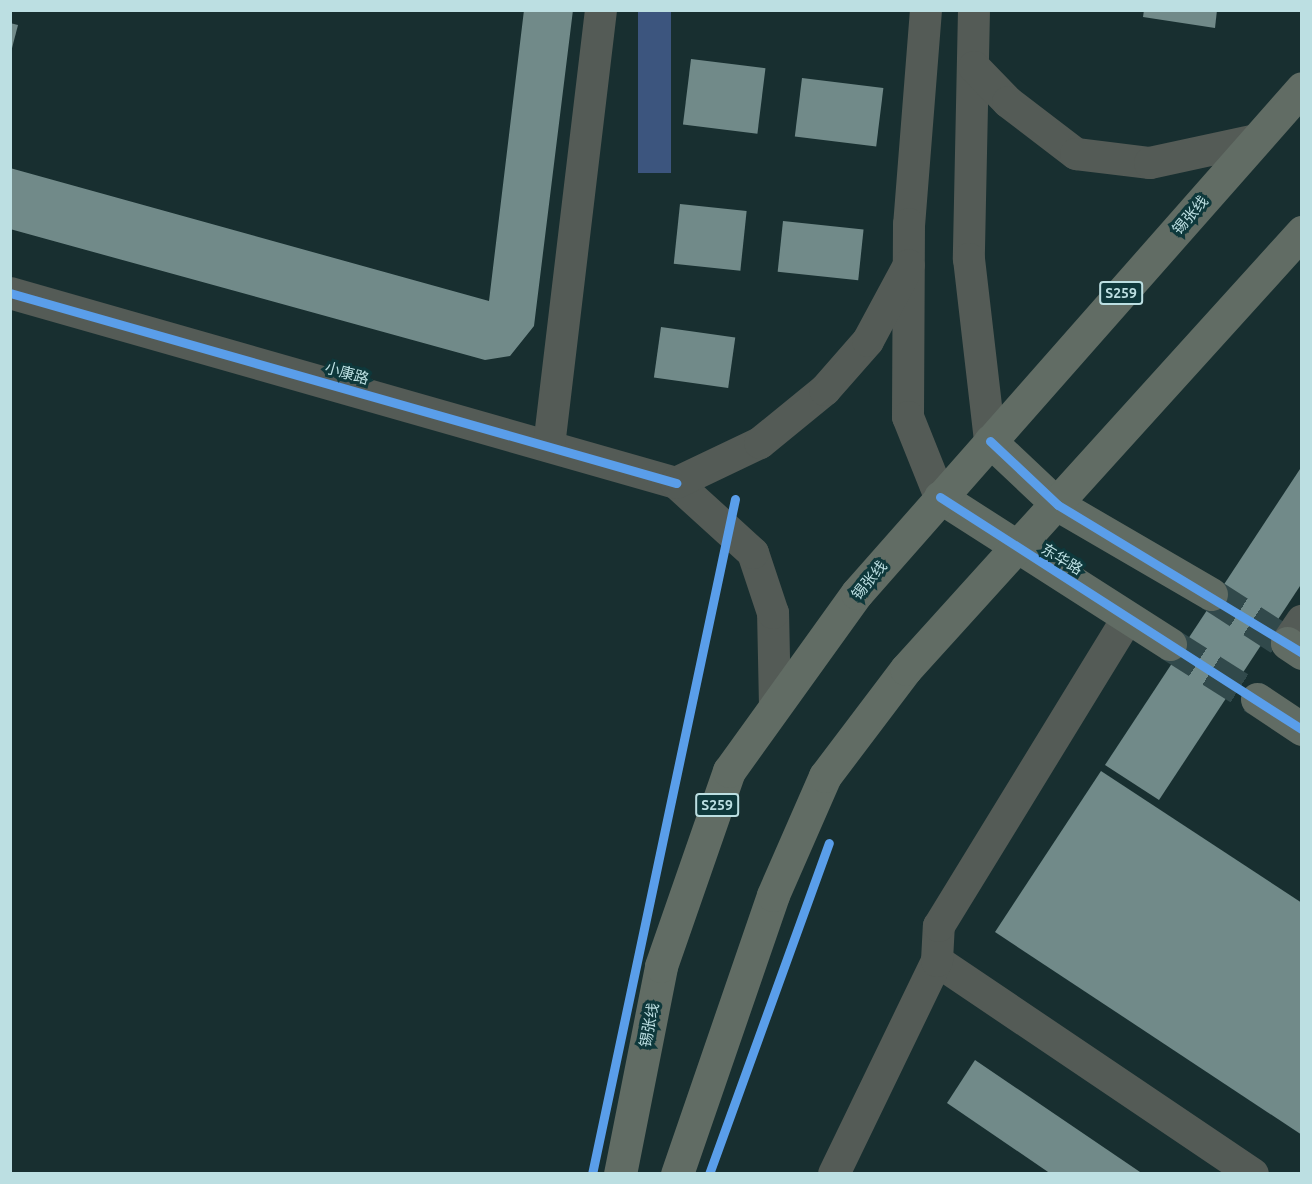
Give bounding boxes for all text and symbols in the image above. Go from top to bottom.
street label: 锡张线 [1168,192,1212,238]
road number: S259 [1098,282,1144,304]
street label: 小康路 [323,358,371,388]
street label: 东华路 [1038,540,1086,578]
street label: 锡张线 [848,557,890,603]
road number: S259 [694,794,740,816]
street label: 锡张线 [636,1001,662,1049]

